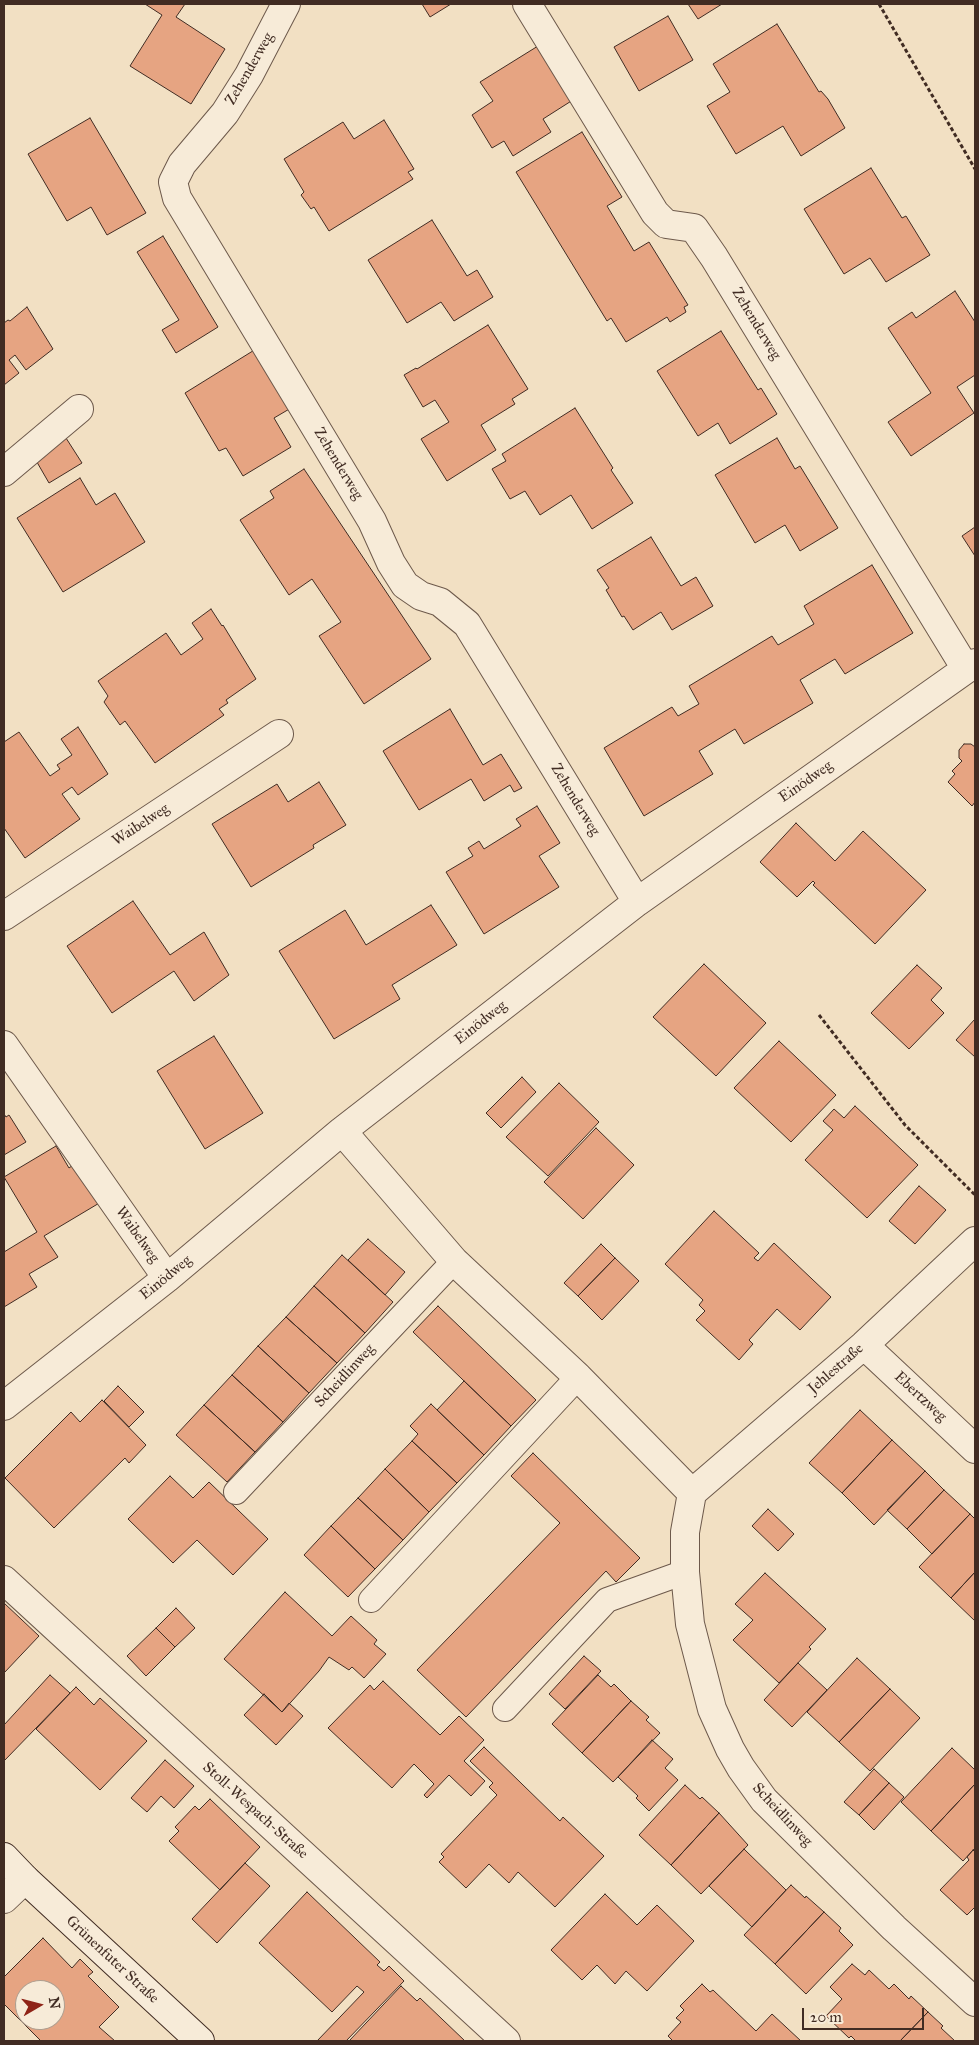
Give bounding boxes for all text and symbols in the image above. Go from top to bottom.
street label: Zehenderweg [222,30,278,108]
street label: Zehenderweg [728,285,784,363]
street label: Zehenderweg [310,425,366,503]
street label: Einödweg [776,757,836,807]
street label: Zehenderweg [547,761,603,839]
street label: Waibelweg [109,800,173,850]
street label: Einödweg [451,997,511,1049]
street label: Waibelweg [111,1204,163,1266]
street label: Einödweg [137,1252,195,1304]
street label: Jehlestraße [805,1340,867,1398]
street label: Scheidlinweg [311,1341,379,1411]
street label: Ebertzweg [890,1368,950,1426]
street label: Stoll-Wespach-Straße [199,1759,311,1863]
street label: Scheidlinweg [748,1780,816,1850]
street label: Grünenfuter Straße [62,1912,162,2008]
north arrow [15,1980,65,2030]
text: N [45,1996,64,2010]
scale bar [804,1998,926,2030]
text: 20 m [810,2008,842,2026]

